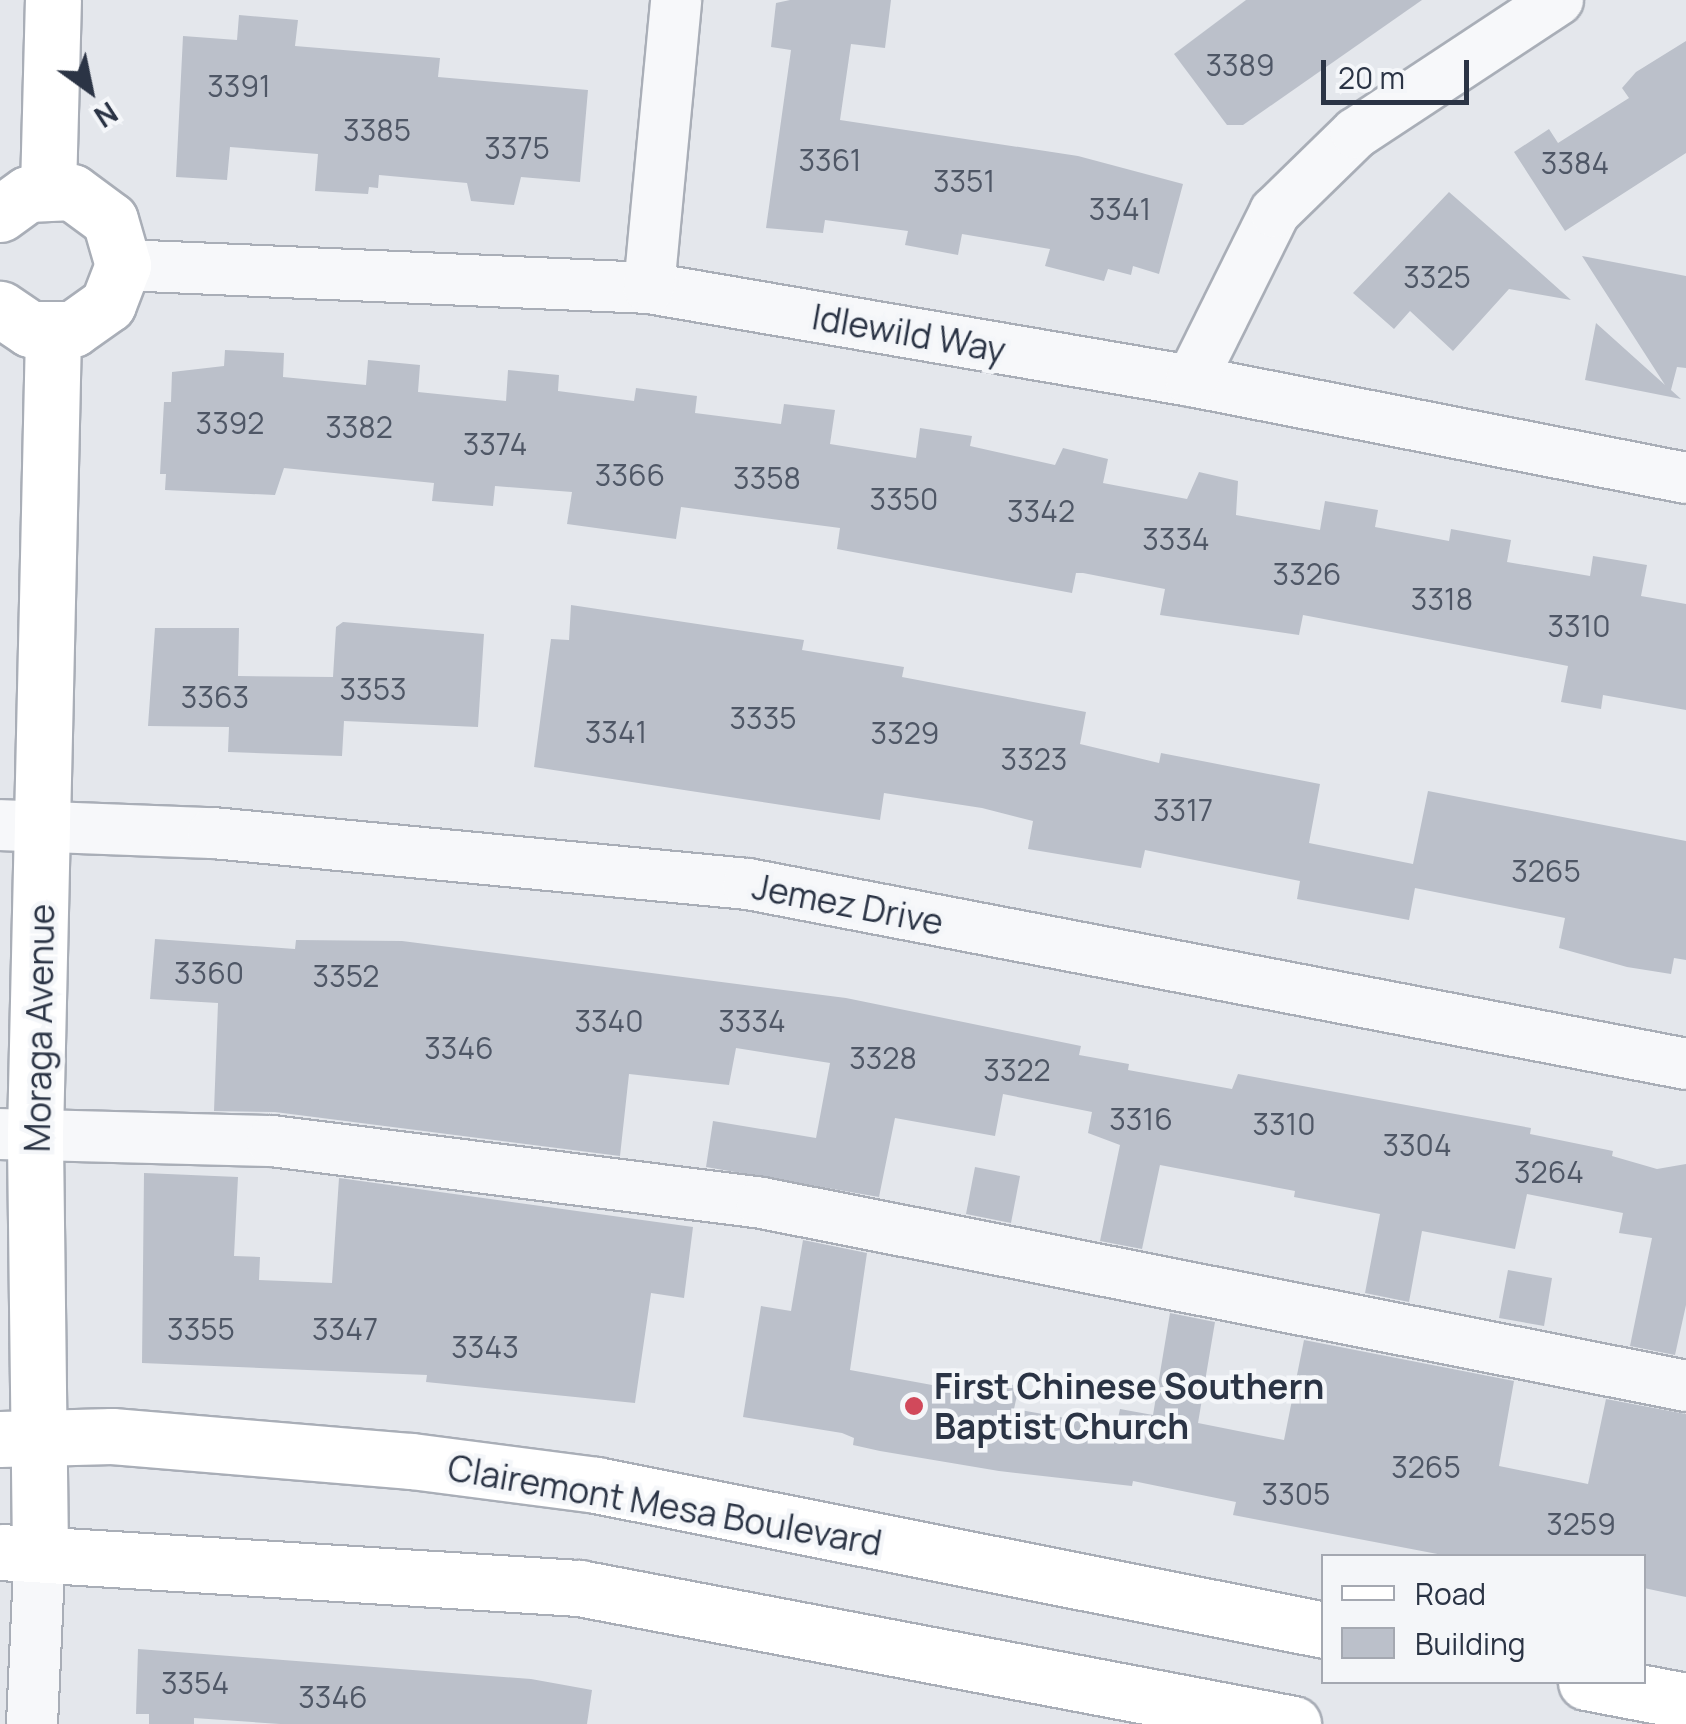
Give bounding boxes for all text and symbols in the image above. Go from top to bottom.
north arrow [40,40,140,140]
scale bar [1326,40,1474,102]
house number: 3389 [1205,47,1275,83]
text: 20 m [1338,57,1405,98]
house number: 3391 [207,68,271,104]
text: N [88,94,125,137]
house number: 3385 [343,112,411,148]
house number: 3375 [484,130,550,166]
house number: 3361 [798,142,862,178]
house number: 3384 [1541,145,1609,181]
house number: 3351 [933,163,995,199]
house number: 3341 [1089,191,1151,227]
house number: 3325 [1403,259,1471,295]
street label: Idlewild Way [809,295,1009,371]
house number: 3392 [196,405,264,441]
house number: 3382 [325,409,393,445]
house number: 3374 [463,426,527,462]
house number: 3366 [595,457,665,493]
house number: 3358 [733,460,801,496]
house number: 3350 [870,481,938,517]
house number: 3342 [1007,493,1075,529]
house number: 3334 [1142,521,1210,557]
house number: 3326 [1273,556,1341,592]
house number: 3318 [1411,581,1473,617]
house number: 3310 [1547,608,1611,644]
house number: 3353 [339,671,407,707]
house number: 3363 [181,679,249,715]
house number: 3335 [729,700,797,736]
house number: 3341 [585,714,647,750]
house number: 3329 [871,715,939,751]
house number: 3323 [1001,741,1067,777]
house number: 3317 [1153,792,1213,828]
house number: 3265 [1511,853,1581,889]
street label: Jemez Drive [749,865,947,943]
street label: Moraga Avenue [16,903,62,1153]
house number: 3360 [174,955,244,991]
house number: 3352 [313,958,379,994]
house number: 3340 [574,1003,644,1039]
house number: 3334 [718,1003,786,1039]
house number: 3346 [424,1030,494,1066]
house number: 3328 [849,1040,917,1076]
house number: 3322 [983,1052,1051,1088]
house number: 3316 [1109,1101,1173,1137]
house number: 3310 [1252,1106,1316,1142]
house number: 3304 [1382,1127,1452,1163]
house number: 3264 [1514,1154,1584,1190]
house number: 3355 [167,1311,235,1347]
house number: 3347 [312,1311,378,1347]
house number: 3343 [451,1329,519,1365]
place label: First Chinese Southern Baptist Church [934,1365,1324,1447]
marker: First Chinese Southern Baptist Church [903,1395,925,1417]
street label: Clairemont Mesa Boulevard [445,1446,885,1564]
house number: 3265 [1391,1449,1461,1485]
house number: 3305 [1262,1476,1330,1512]
house number: 3259 [1546,1506,1616,1542]
legend [1321,1554,1646,1684]
text: Road [1415,1573,1486,1614]
text: Building [1415,1623,1526,1664]
house number: 3354 [161,1665,229,1701]
house number: 3346 [298,1679,368,1715]

